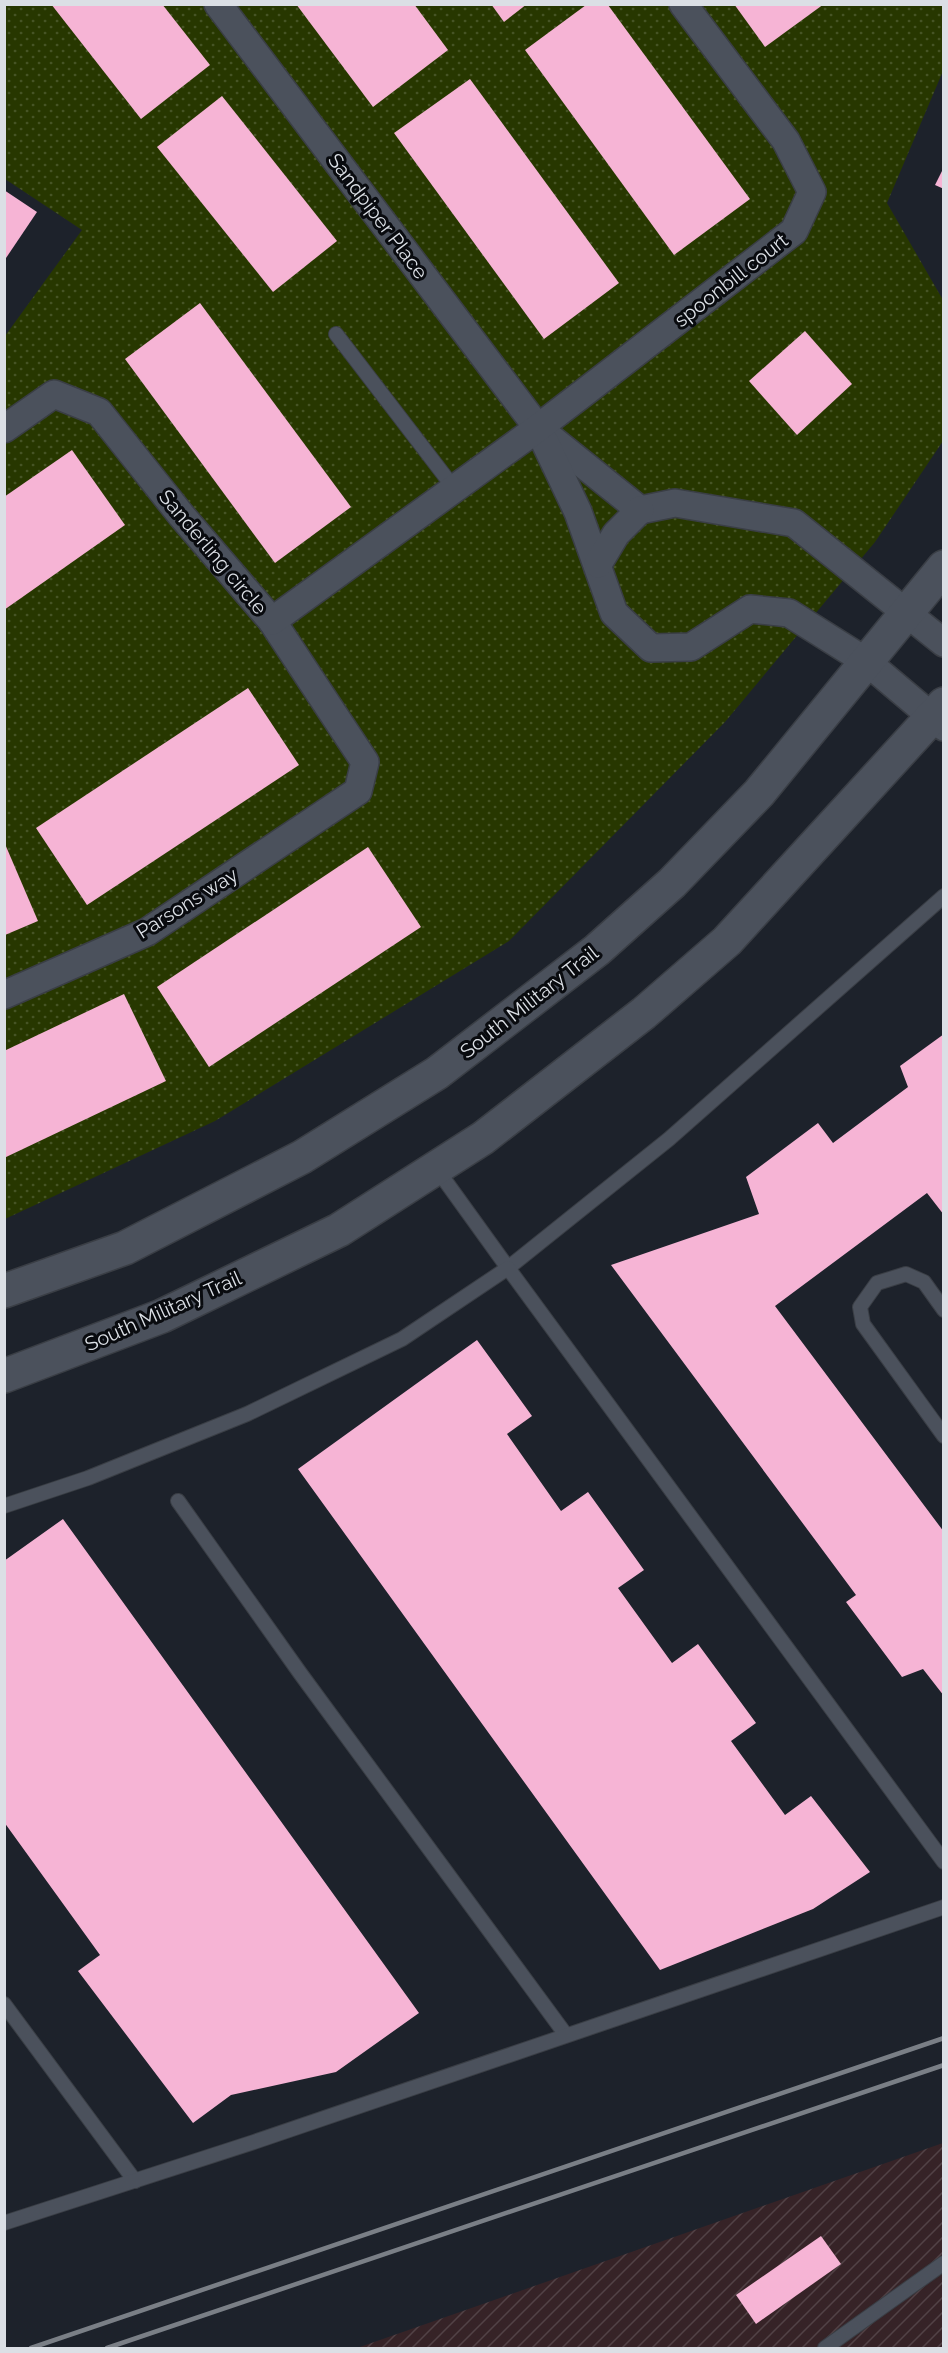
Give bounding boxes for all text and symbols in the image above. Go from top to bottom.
street label: Sandpiper Place [323,148,433,284]
street label: spoonbill court [669,228,793,332]
street label: Sanderling circle [154,485,272,619]
street label: Parsons way [132,862,242,944]
street label: South Military Trail [455,940,603,1063]
street label: South Military Trail [81,1266,245,1356]

